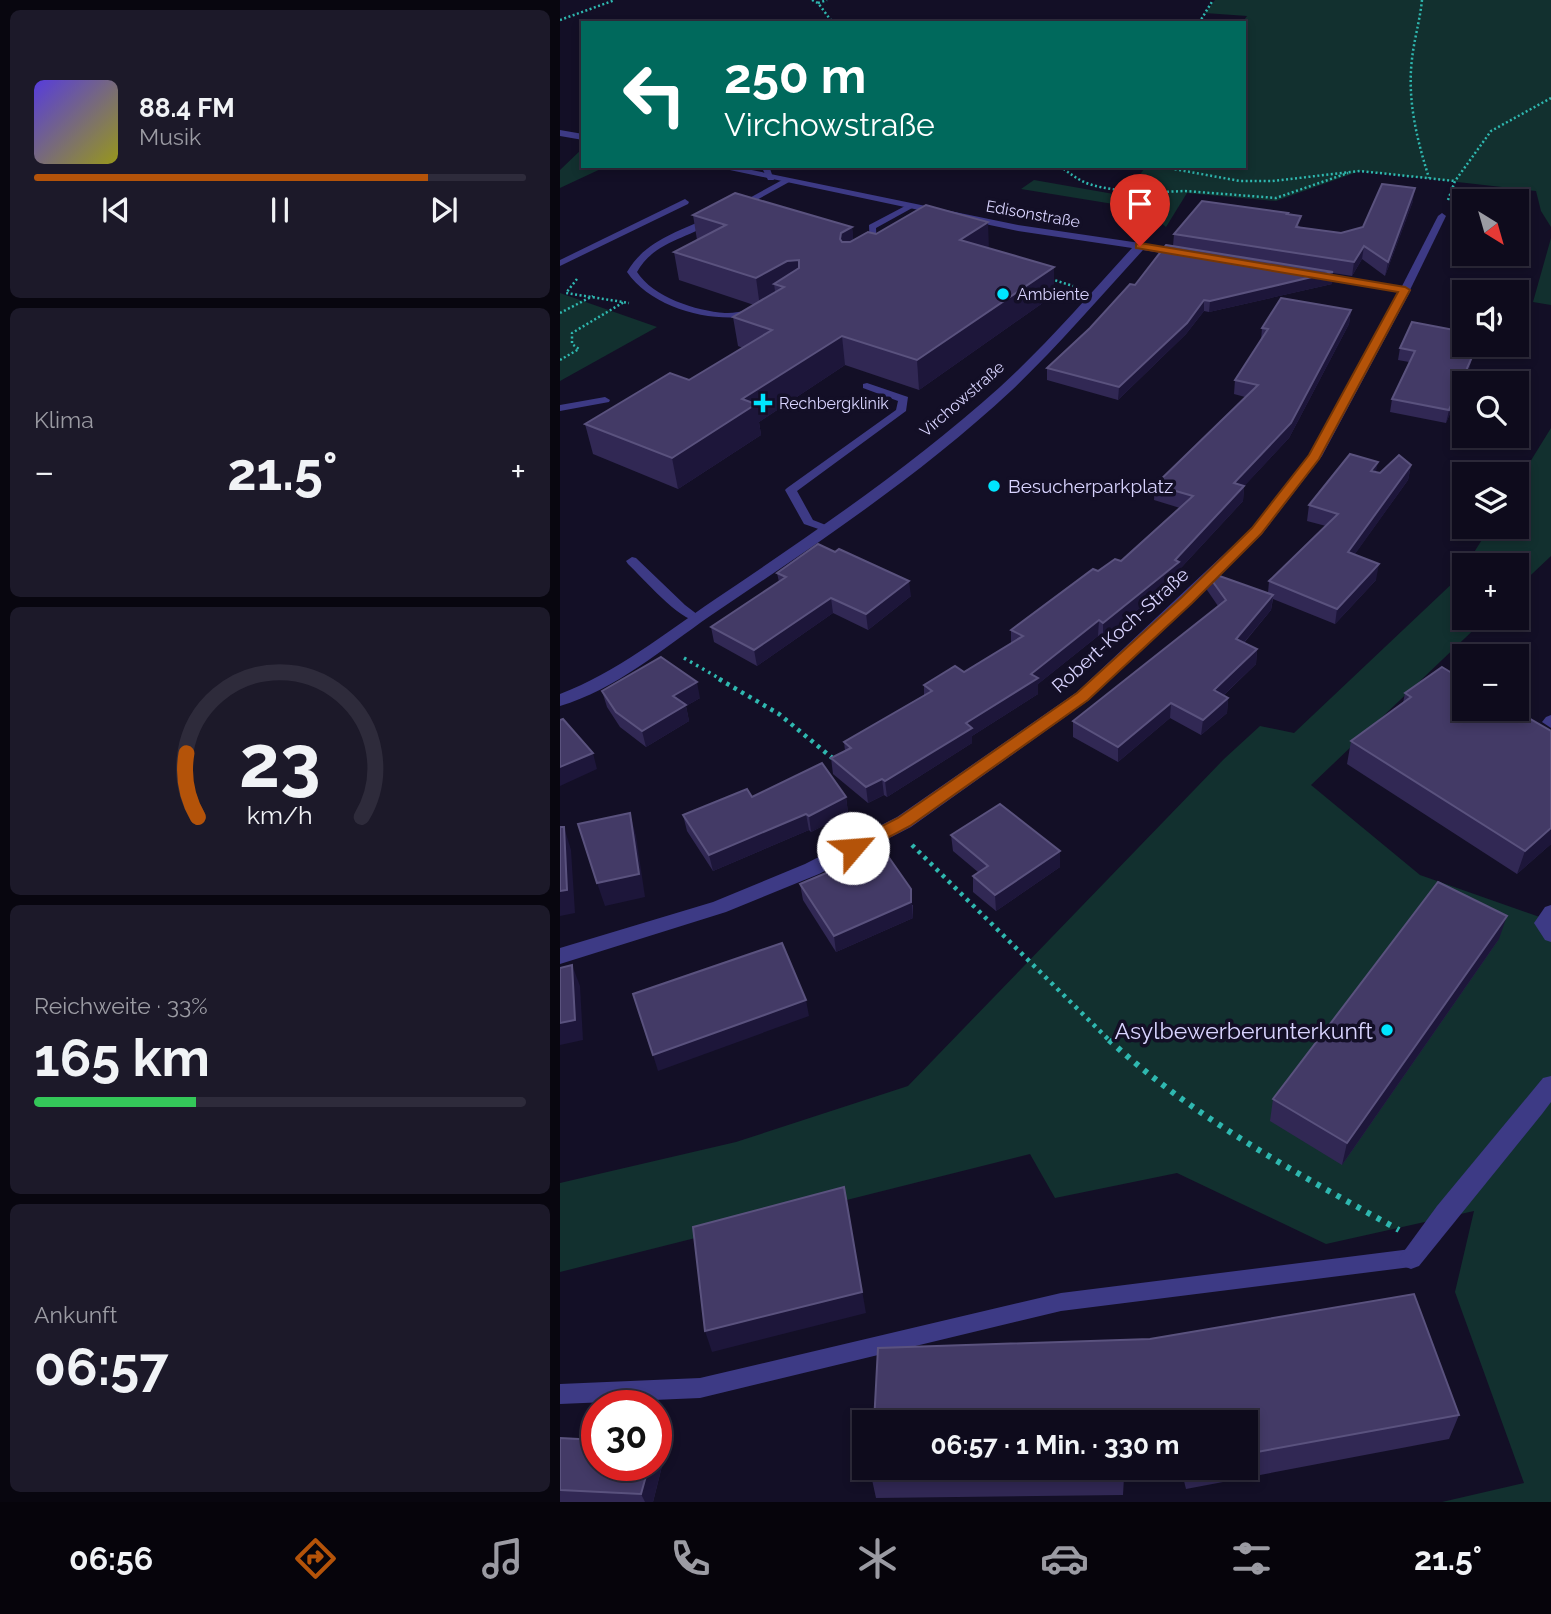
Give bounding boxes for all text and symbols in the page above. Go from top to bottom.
text: 250 m [724,47,866,104]
icon: left [609,49,700,140]
text: 88.4 FM [139,93,235,123]
text: Virchowstraße [724,106,935,143]
text: Musik [139,123,201,150]
pin [1110,174,1170,246]
icon: arrive [1121,185,1159,223]
north arrow [1452,189,1530,266]
map controls [1452,189,1529,721]
icon: previous [97,191,135,229]
icon: pause [261,191,299,229]
icon: next [425,191,463,229]
street label: Edisonstraße [985,196,1081,232]
button: sound [1452,280,1529,357]
place label: Ambiente [1017,285,1089,304]
marker: Ambiente [995,286,1011,302]
street label: Virchowstraße [916,357,1008,441]
button: search [1452,371,1529,448]
marker: Rechbergklinik [753,393,773,413]
place label: Rechbergklinik [779,394,889,413]
text: Klima [34,406,94,433]
text: 21.5° [227,441,338,502]
text: − [34,449,54,494]
text: + [510,449,526,494]
button: layers [1452,462,1529,539]
place label: Besucherparkplatz [1008,475,1173,497]
marker: Besucherparkplatz [986,478,1002,494]
button: + [1452,553,1529,630]
street label: Robert-Koch-Straße [1047,563,1193,697]
button: − [1452,644,1529,721]
text: 23 [239,719,321,804]
text: km/h [247,800,313,830]
position arrow [816,811,890,885]
text: Reichweite · 33% [34,992,208,1019]
place label: Asylbewerberunterkunft [1115,1017,1373,1044]
marker: Asylbewerberunterkunft [1379,1022,1395,1038]
text: 165 km [34,1027,210,1088]
text: Ankunft [34,1301,117,1328]
text: 06:57 [34,1336,168,1397]
speed limit sign: 30 [581,1390,672,1481]
text: 06:57 · 1 Min. · 330 m [930,1430,1180,1460]
icon: directions [291,1534,340,1583]
icon: music [478,1534,527,1583]
icon: phone [666,1534,715,1583]
icon: climate [853,1534,902,1583]
icon: car [1040,1534,1089,1583]
icon: filters [1227,1534,1276,1583]
text: 06:56 [69,1540,153,1577]
text: 21.5° [1414,1540,1482,1577]

